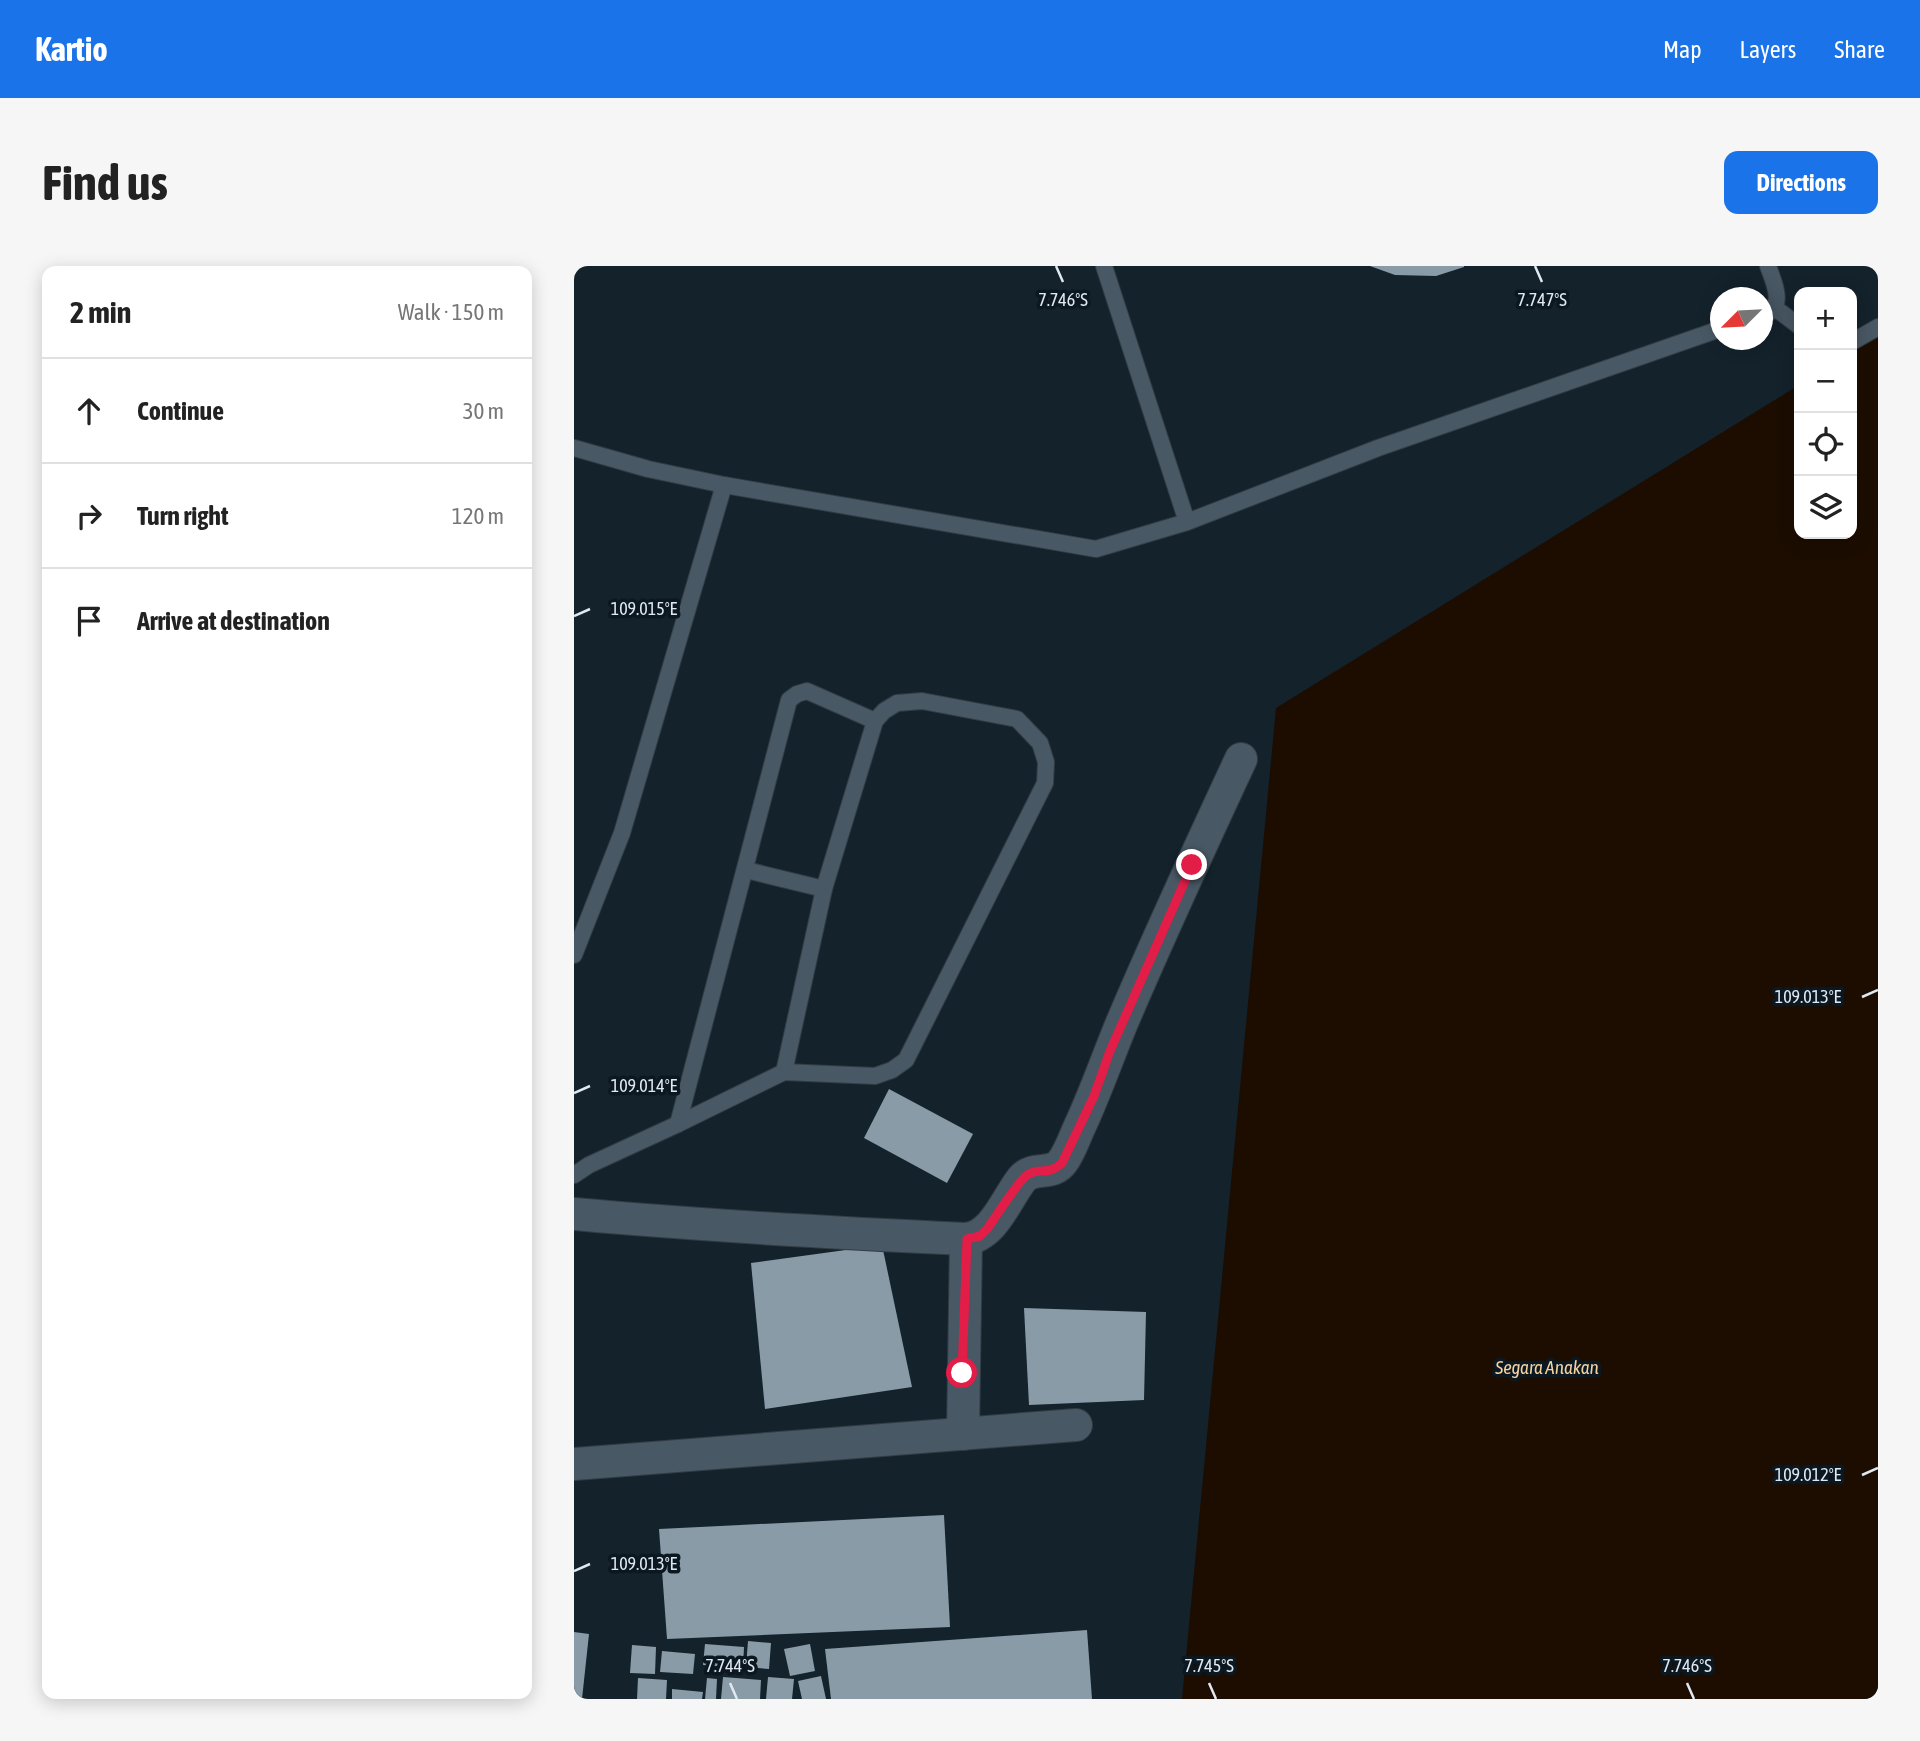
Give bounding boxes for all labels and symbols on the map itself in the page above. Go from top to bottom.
north arrow [1710,287,1773,350]
text: 7.746°S [1038,289,1088,310]
text: 7.747°S [1517,289,1567,310]
text: 109.015°E [611,598,678,619]
route end [1176,849,1207,880]
text: 109.013°E [1775,986,1842,1007]
text: 109.014°E [611,1075,678,1096]
water label: Segara Anakan [1494,1356,1599,1378]
route start [946,1357,977,1388]
text: 109.012°E [1775,1464,1842,1485]
text: 109.013°E [611,1553,678,1574]
text: 7.744°S [705,1655,755,1676]
text: 7.745°S [1184,1655,1234,1676]
text: 7.746°S [1662,1655,1712,1676]

